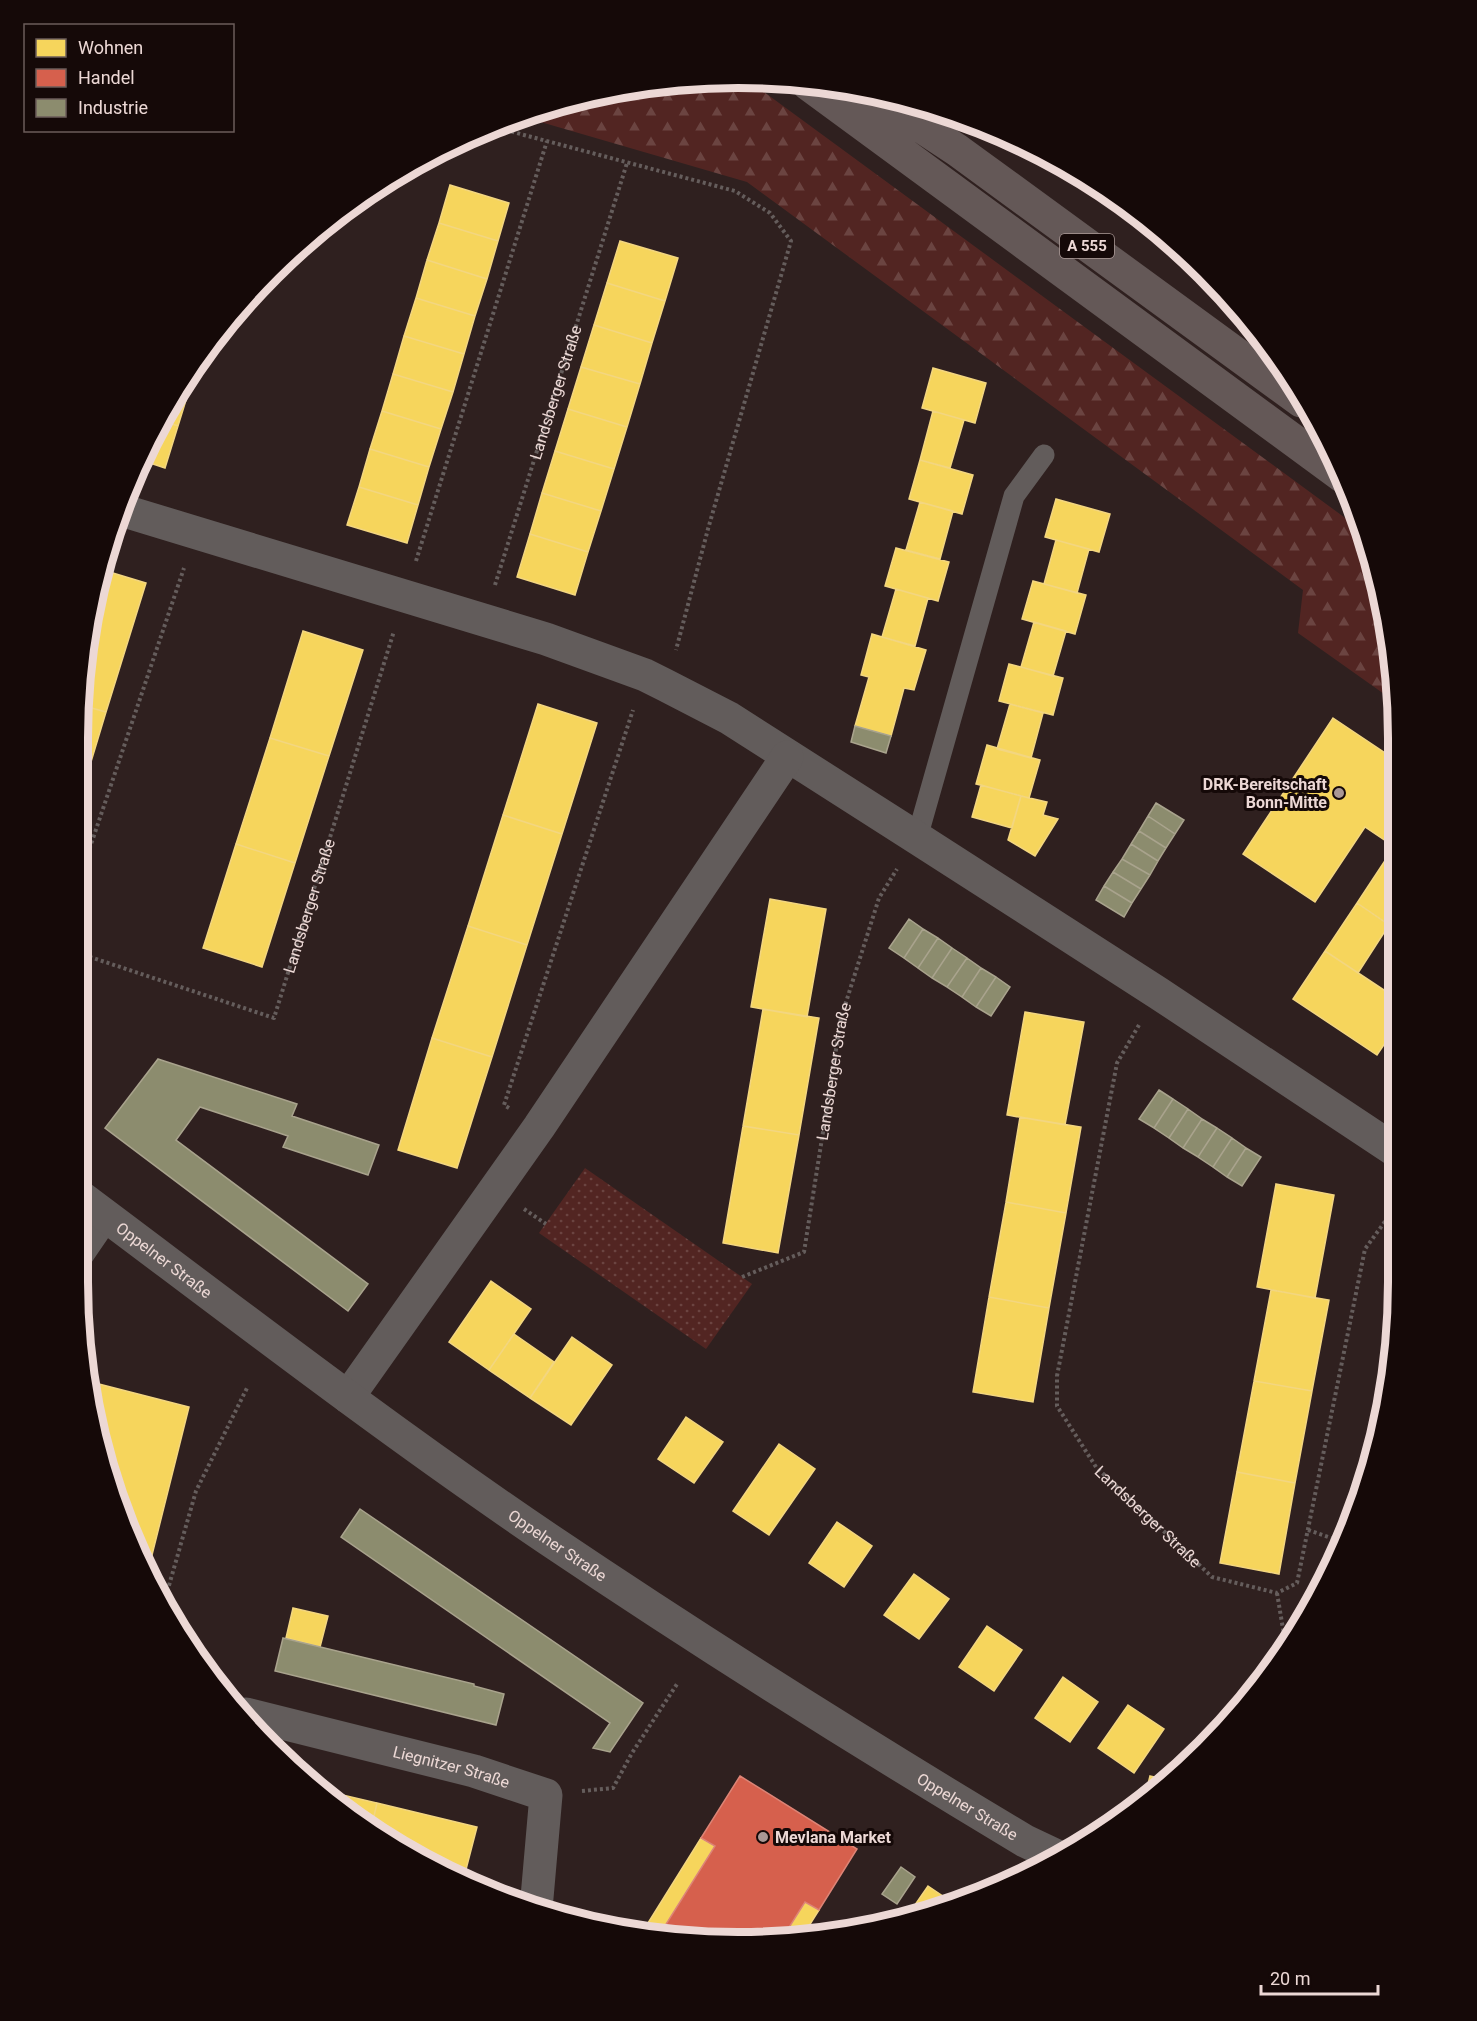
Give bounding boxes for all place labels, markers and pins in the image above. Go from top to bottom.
place label: DRK-Bereitschaft Bonn-Mitte [1203,775,1328,812]
marker: DRK-Bereitschaft Bonn-Mitte [1332,786,1346,800]
place label: Mevlana Market [775,1828,891,1847]
marker: Mevlana Market [756,1830,770,1844]

